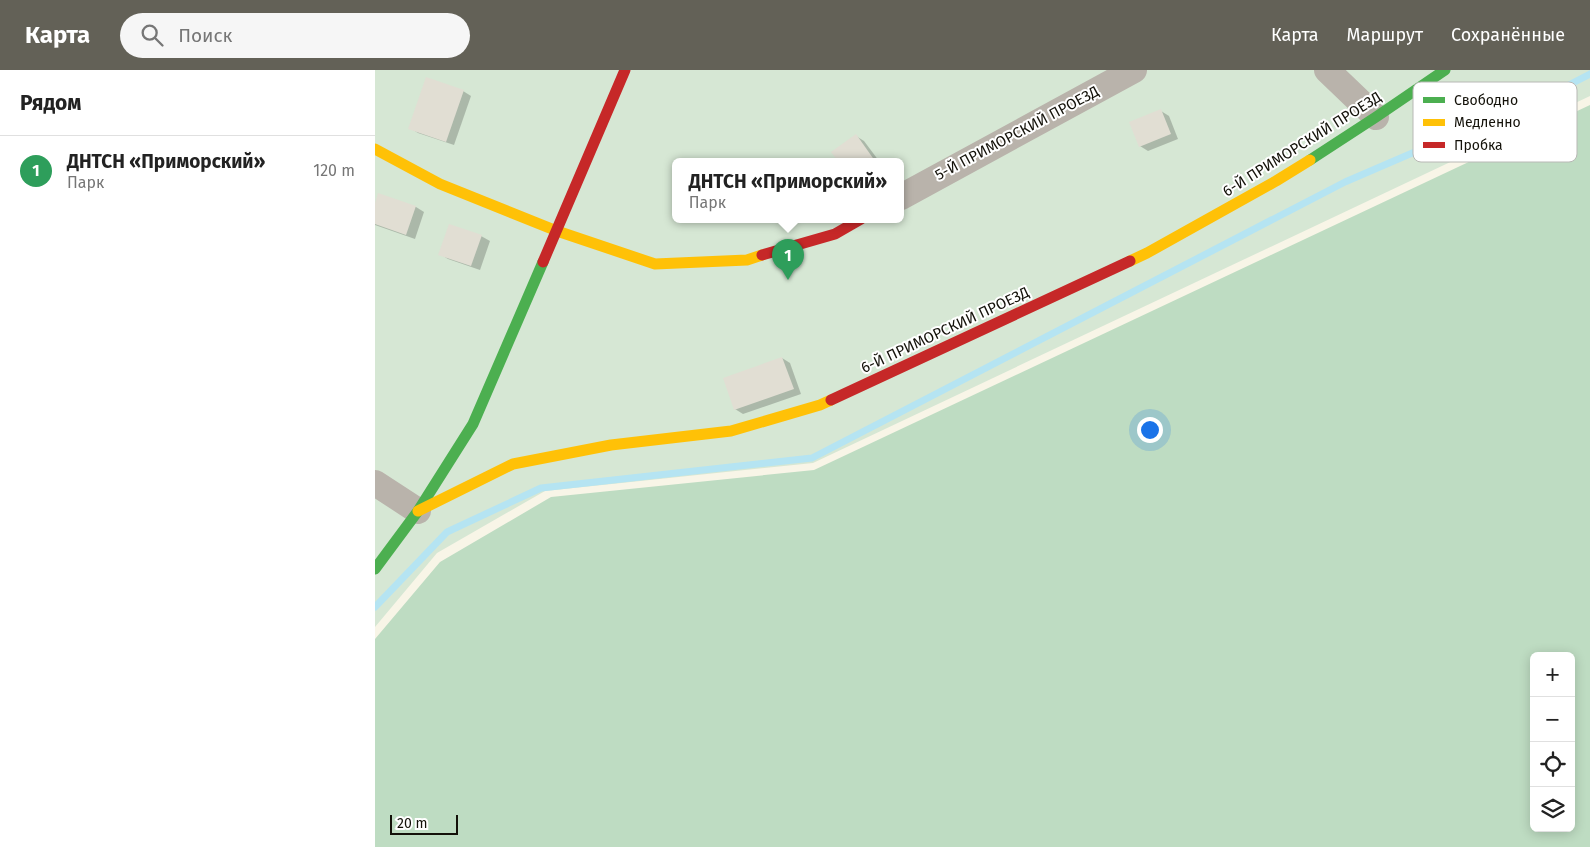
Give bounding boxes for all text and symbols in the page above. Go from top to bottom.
search box [120,13,470,58]
text: Карта [25,21,90,49]
icon: search [138,21,166,49]
text: Поиск [178,24,232,47]
text: Карта [1271,24,1319,46]
text: Маршрут [1347,24,1423,46]
text: Сохранённые [1451,24,1565,46]
street label: 5-Й ПРИМОРСКИЙ ПРОЕЗД [932,82,1102,184]
legend [1413,82,1577,162]
street label: 6-Й ПРИМОРСКИЙ ПРОЕЗД [1219,88,1385,200]
text: Рядом [20,90,81,116]
text: Свободно [1454,92,1518,109]
text: Медленно [1454,114,1521,131]
text: Пробка [1454,137,1503,154]
text: ДНТСН «Приморский» [67,150,265,173]
popup [672,158,904,223]
text: 1 [32,161,40,180]
text: 120 m [313,161,355,180]
text: ДНТСН «Приморский» [689,170,887,193]
text: Парк [67,173,104,192]
text: Парк [689,193,726,212]
pin: 1 [772,239,804,280]
street label: 6-Й ПРИМОРСКИЙ ПРОЕЗД [858,283,1032,377]
your location [1137,417,1163,443]
map controls [1530,652,1575,832]
button: + [1530,652,1575,697]
button: − [1530,697,1575,742]
button: locate [1530,742,1575,787]
button: layers [1530,787,1575,832]
scale bar [390,812,457,835]
text: 20 m [397,815,427,832]

